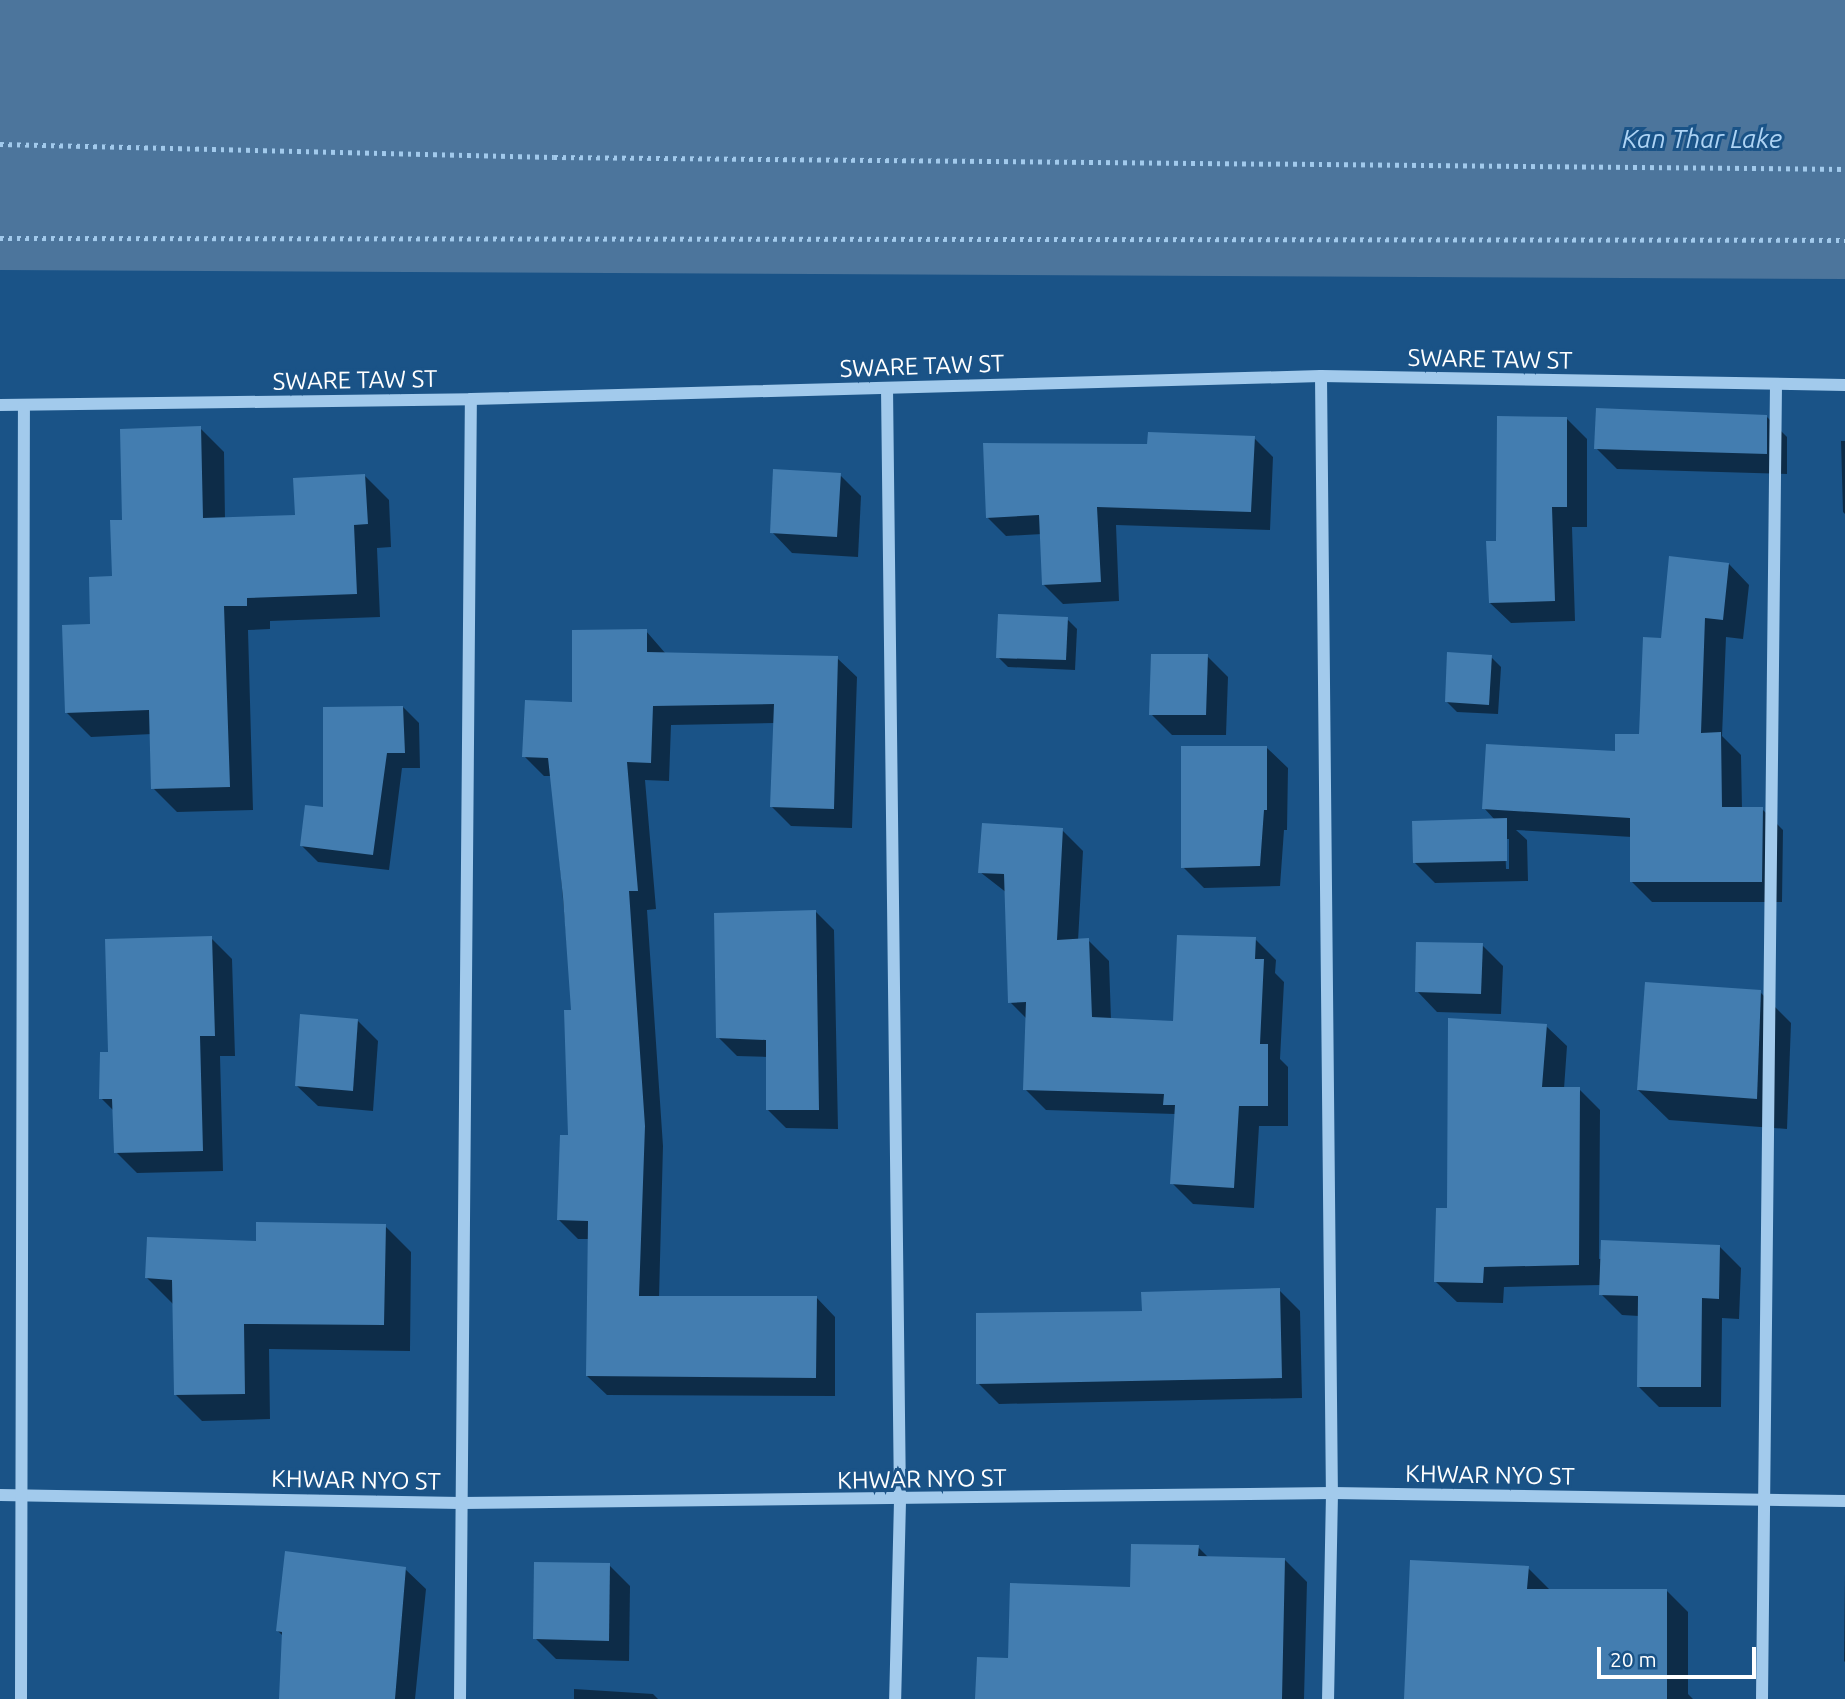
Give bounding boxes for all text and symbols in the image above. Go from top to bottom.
water label: Kan Thar Lake [1622,123,1782,155]
street label: SWARE TAW ST [1407,343,1573,375]
street label: SWARE TAW ST [839,349,1005,383]
street label: SWARE TAW ST [272,364,438,396]
street label: KHWAR NYO ST [1405,1459,1575,1491]
street label: KHWAR NYO ST [837,1463,1007,1495]
street label: KHWAR NYO ST [271,1464,441,1496]
scale bar [1600,1632,1759,1676]
text: 20 m [1610,1647,1657,1671]

